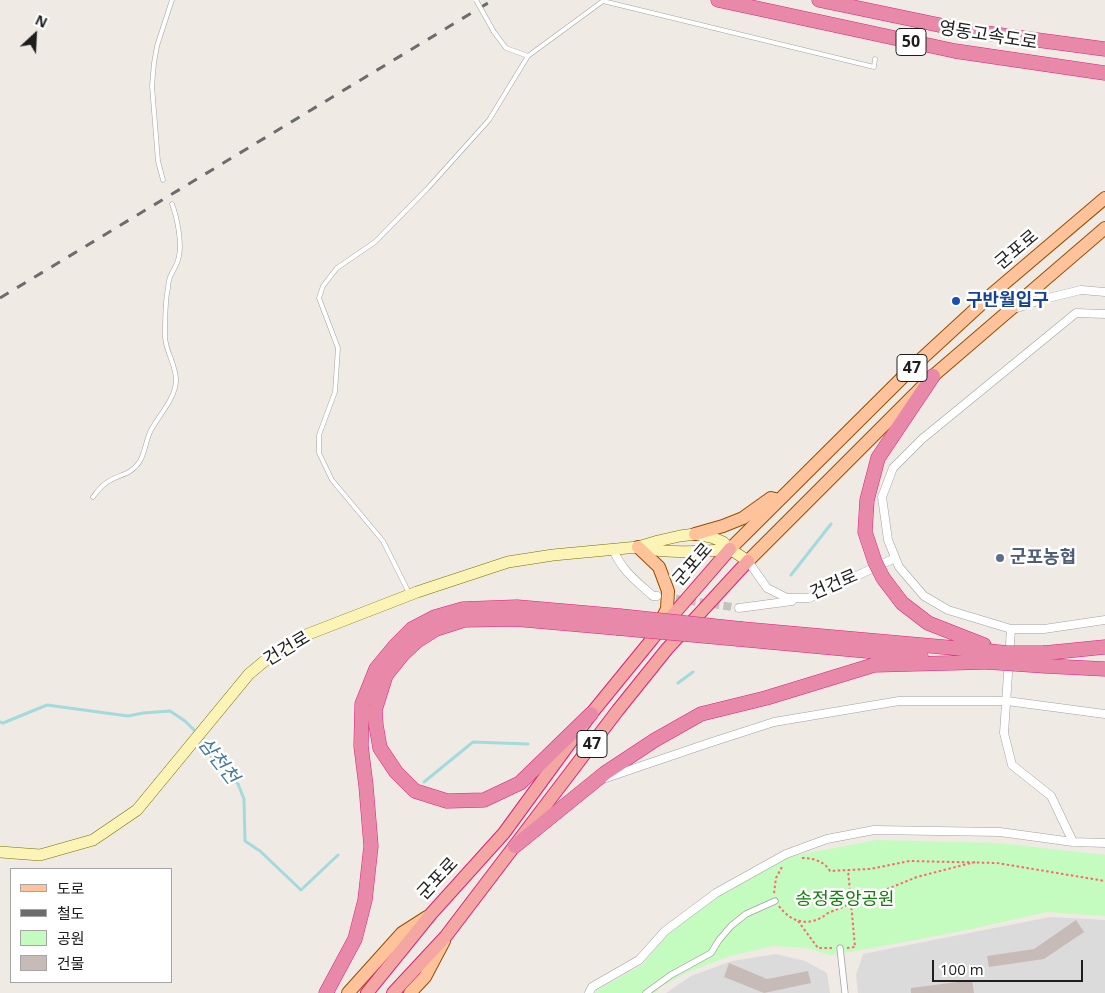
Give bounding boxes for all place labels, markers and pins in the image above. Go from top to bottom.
place label: 구반월입구 [966,290,1049,312]
marker: 구반월입구 [950,295,962,307]
place label: 군포농협 [1010,547,1076,569]
marker: 군포농협 [994,552,1006,564]

